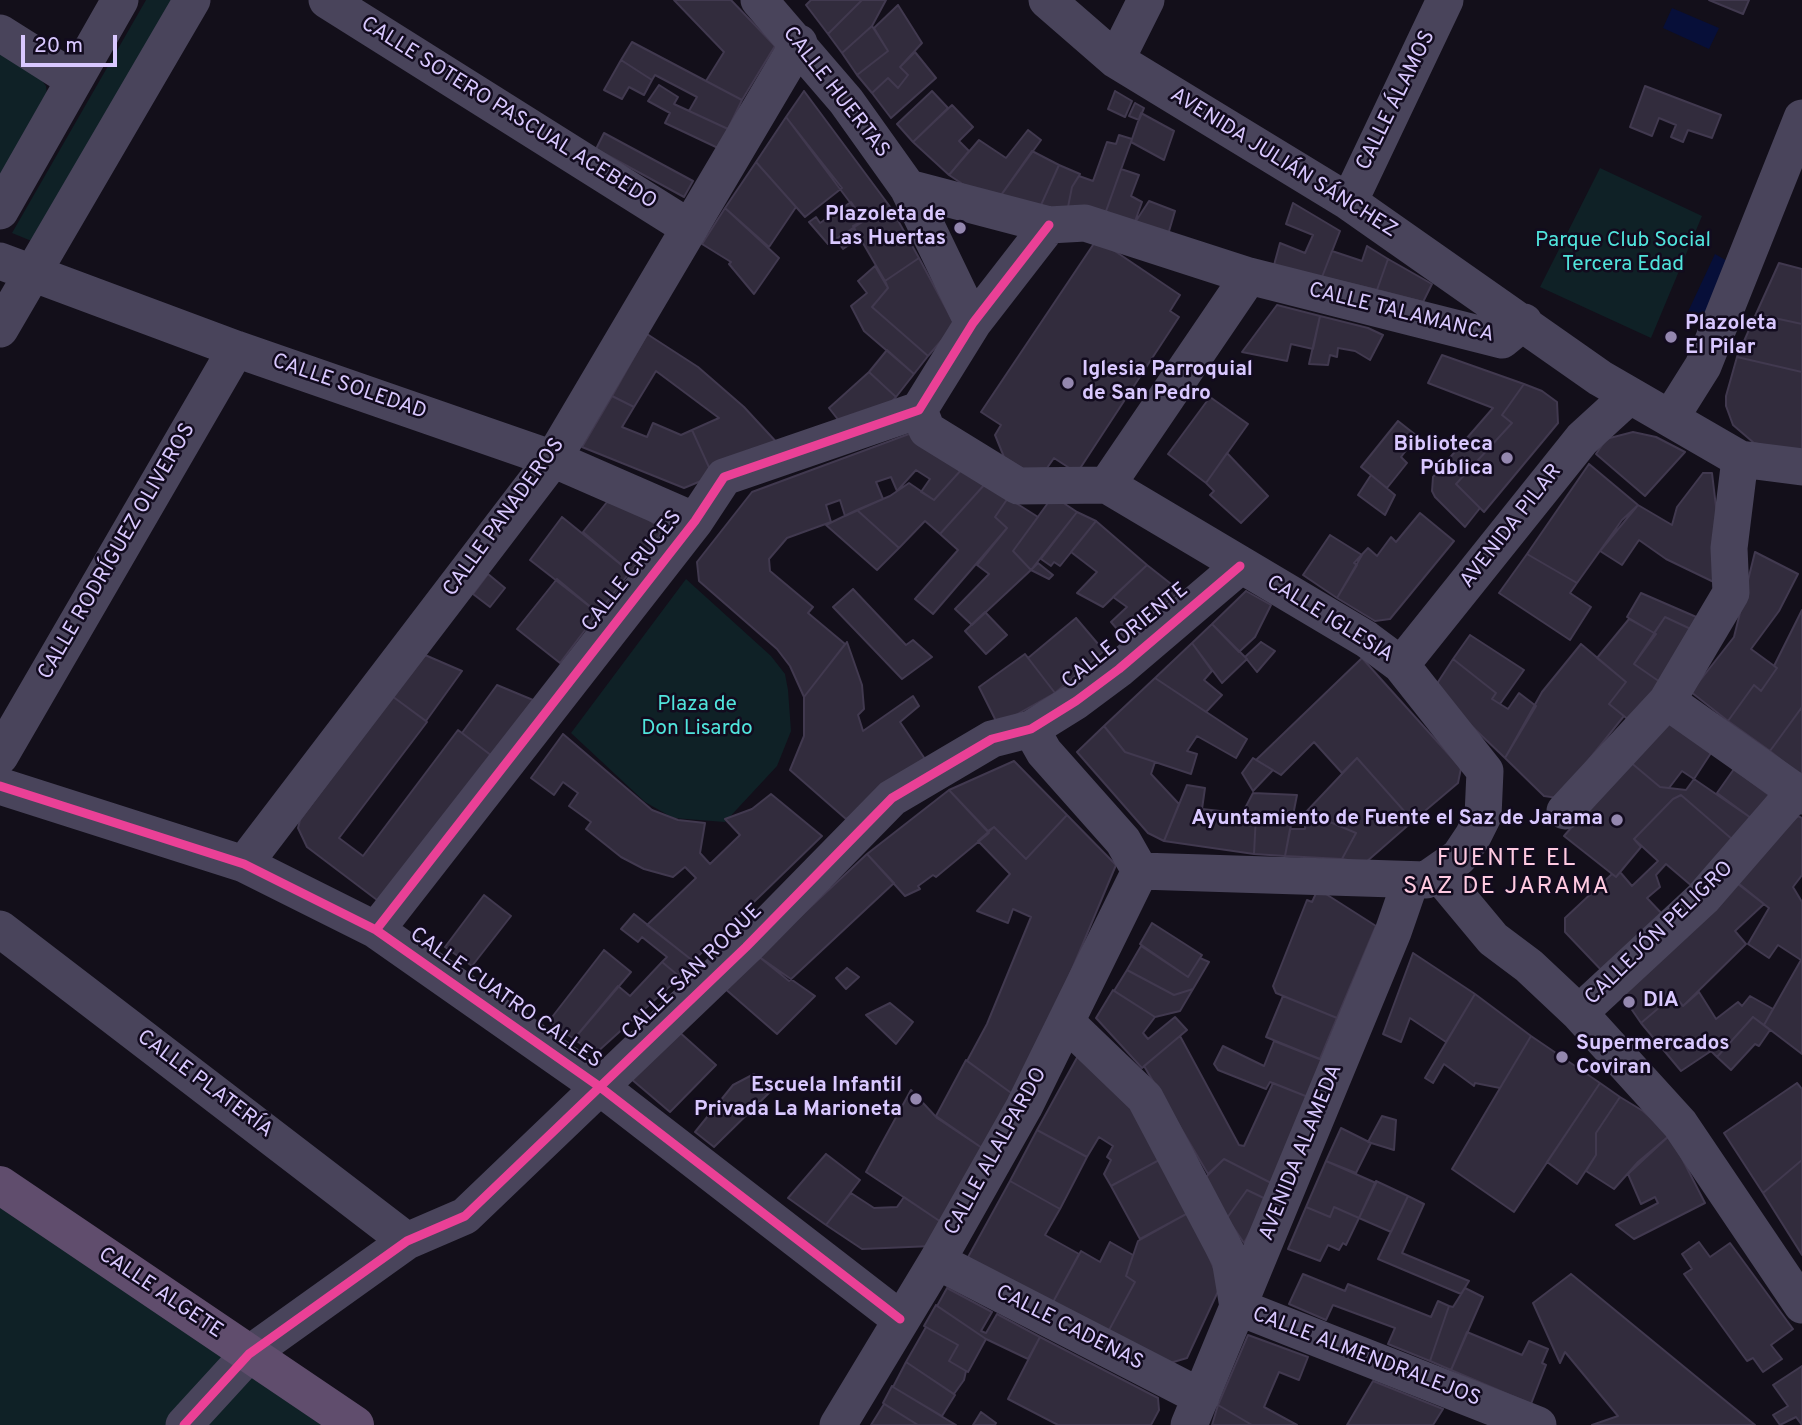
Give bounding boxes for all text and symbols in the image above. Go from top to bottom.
street label: CALLE SOTERO PASCUAL ACEBEDO [355,12,661,216]
scale bar [24,21,121,65]
street label: CALLE HUERTAS [776,22,894,164]
street label: CALLE ÁLAMOS [1352,27,1442,175]
text: 20 m [34,33,83,60]
street label: AVENIDA JULIÁN SÁNCHEZ [1165,84,1401,244]
place label: Plazoleta de Las Huertas [825,203,946,253]
marker: Plazoleta de Las Huertas [952,220,968,236]
park label: Parque Club Social Tercera Edad [1535,229,1711,279]
street label: CALLE TALAMANCA [1306,279,1496,349]
place label: Plazoleta El Pilar [1685,312,1777,362]
marker: Plazoleta El Pilar [1663,329,1679,345]
street label: CALLE SOLEDAD [269,350,429,426]
place label: Iglesia Parroquial de San Pedro [1082,358,1253,408]
marker: Iglesia Parroquial de San Pedro [1060,375,1076,391]
street label: CALLE RODRÍGUEZ OLIVEROS [34,419,202,685]
place label: Biblioteca Pública [1394,433,1493,483]
street label: CALLE PANADEROS [439,434,571,602]
marker: Biblioteca Pública [1499,450,1515,466]
street label: AVENIDA PILAR [1456,460,1568,594]
street label: CALLE CRUCES [578,506,688,638]
street label: CALLE IGLESIA [1261,571,1397,669]
street label: CALLE ORIENTE [1058,578,1194,696]
park label: Plaza de Don Lisardo [641,693,753,743]
place label: Ayuntamiento de Fuente el Saz de Jarama [1191,807,1603,833]
marker: Ayuntamiento de Fuente el Saz de Jarama [1609,812,1625,828]
district label: FUENTE EL SAZ DE JARAMA [1405,846,1609,902]
street label: CALLEJÓN PELIGRO [1581,857,1739,1011]
street label: CALLE SAN ROQUE [618,900,768,1046]
street label: CALLE CUATRO CALLES [404,923,606,1075]
place label: DIA [1643,989,1679,1015]
marker: DIA [1621,994,1637,1010]
street label: CALLE PLATERÍA [131,1026,277,1144]
place label: Supermercados Coviran [1576,1032,1730,1082]
marker: Supermercados Coviran [1554,1049,1570,1065]
street label: AVENIDA ALAMEDA [1255,1061,1349,1245]
street label: CALLE ALALPARDO [940,1064,1054,1240]
place label: Escuela Infantil Privada La Marioneta [694,1074,902,1124]
marker: Escuela Infantil Privada La Marioneta [908,1091,924,1107]
street label: CALLE ALGETE [93,1243,227,1345]
street label: CALLE CADENAS [991,1281,1147,1377]
street label: CALLE ALMENDRALEJOS [1248,1303,1484,1413]

